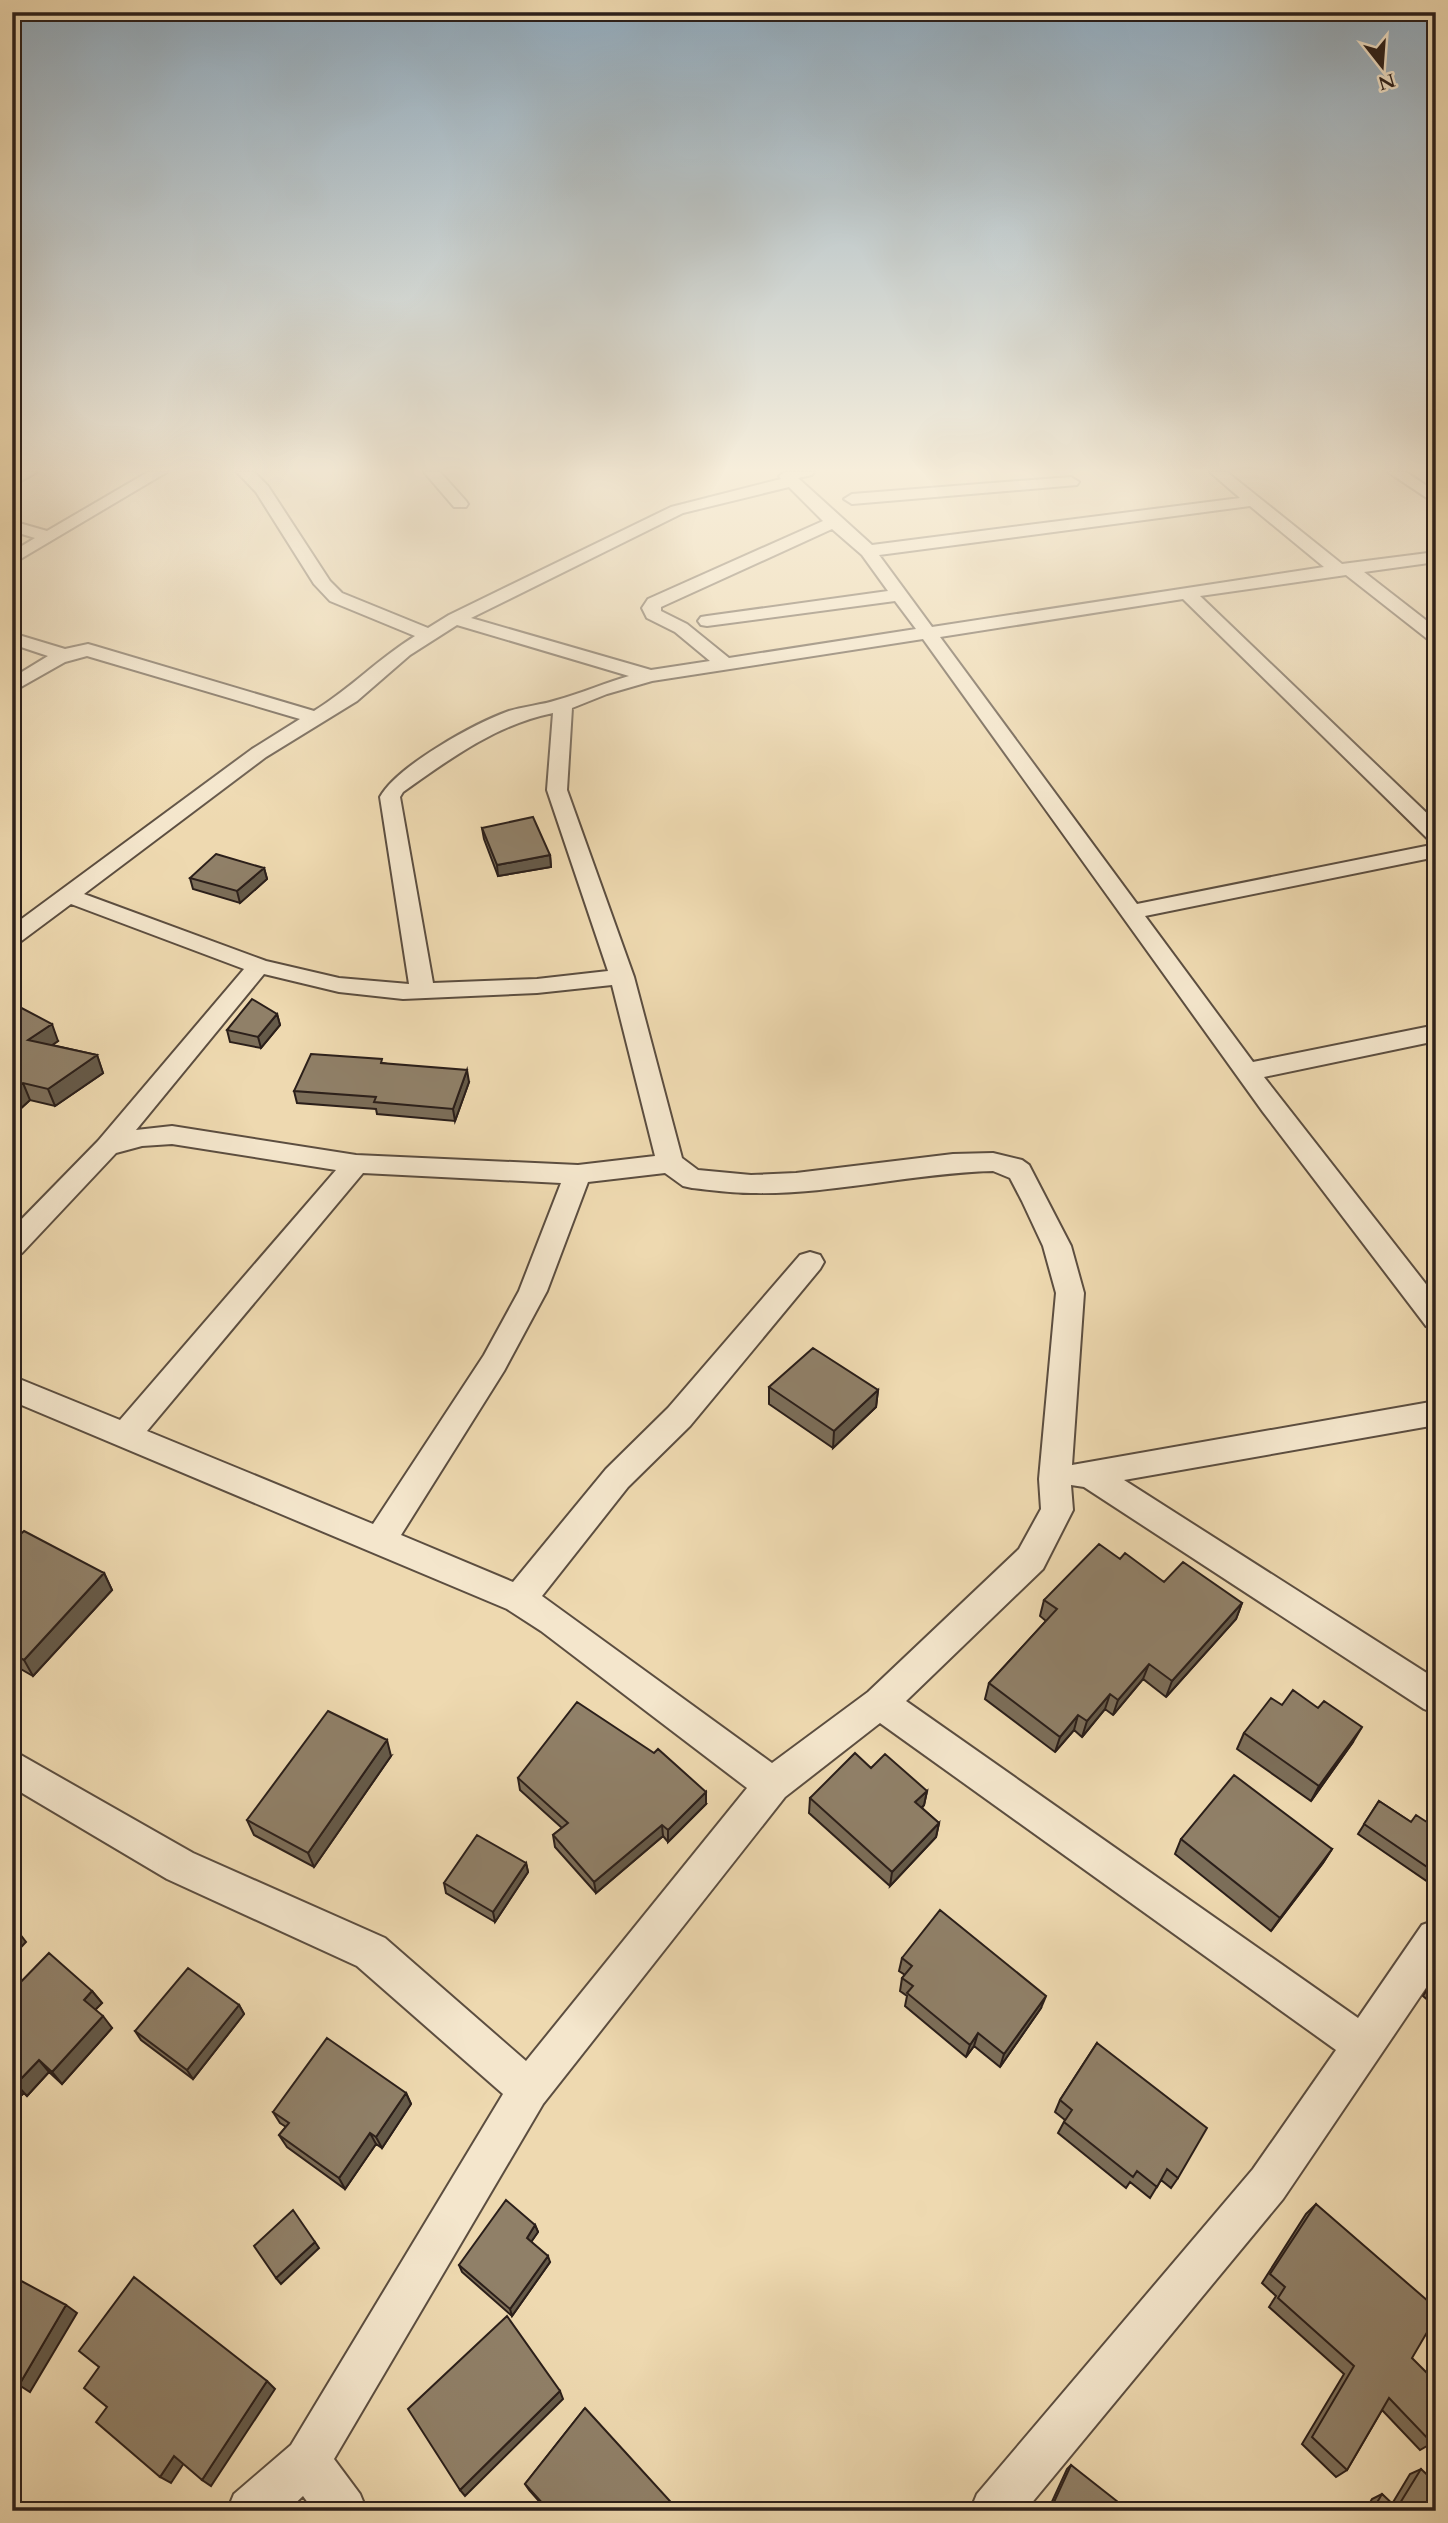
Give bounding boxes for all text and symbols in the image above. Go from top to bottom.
north arrow [1346,32,1416,102]
text: N [1375,66,1398,96]

